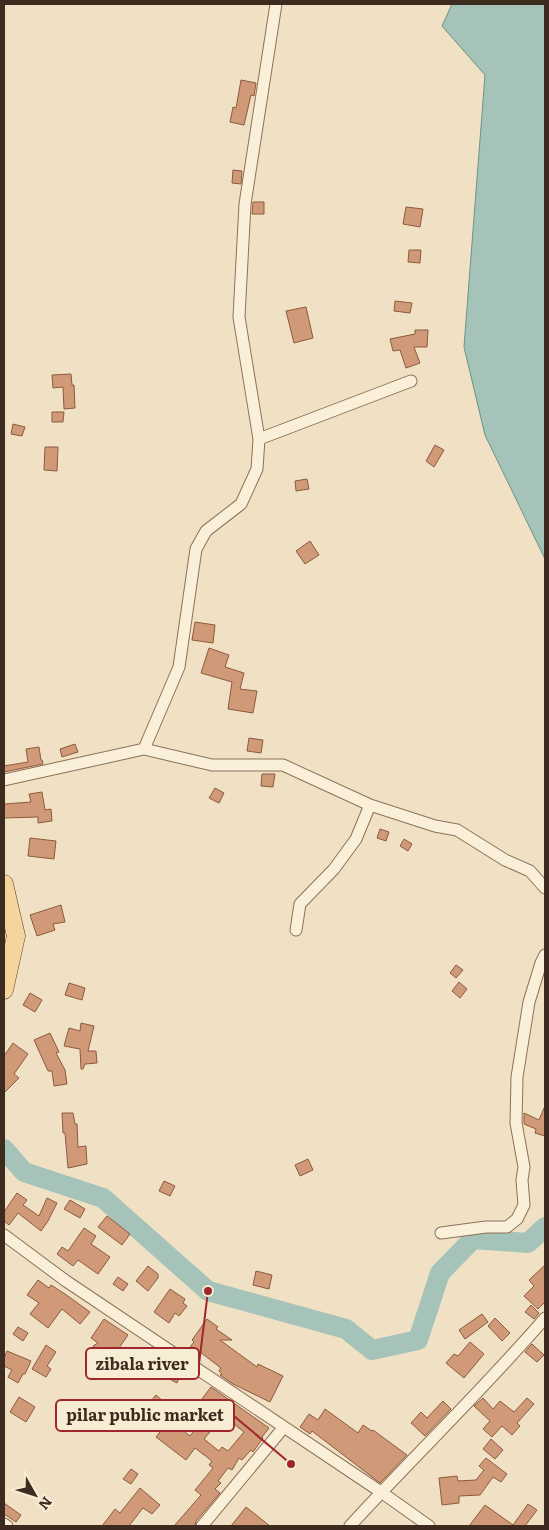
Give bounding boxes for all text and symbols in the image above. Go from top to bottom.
callout: zibala river [86,1348,199,1379]
text: zibala river [95,1351,189,1375]
callout: pilar public market [56,1400,234,1431]
text: pilar public market [66,1402,224,1426]
north arrow [10,1470,60,1520]
text: N [34,1493,57,1515]

